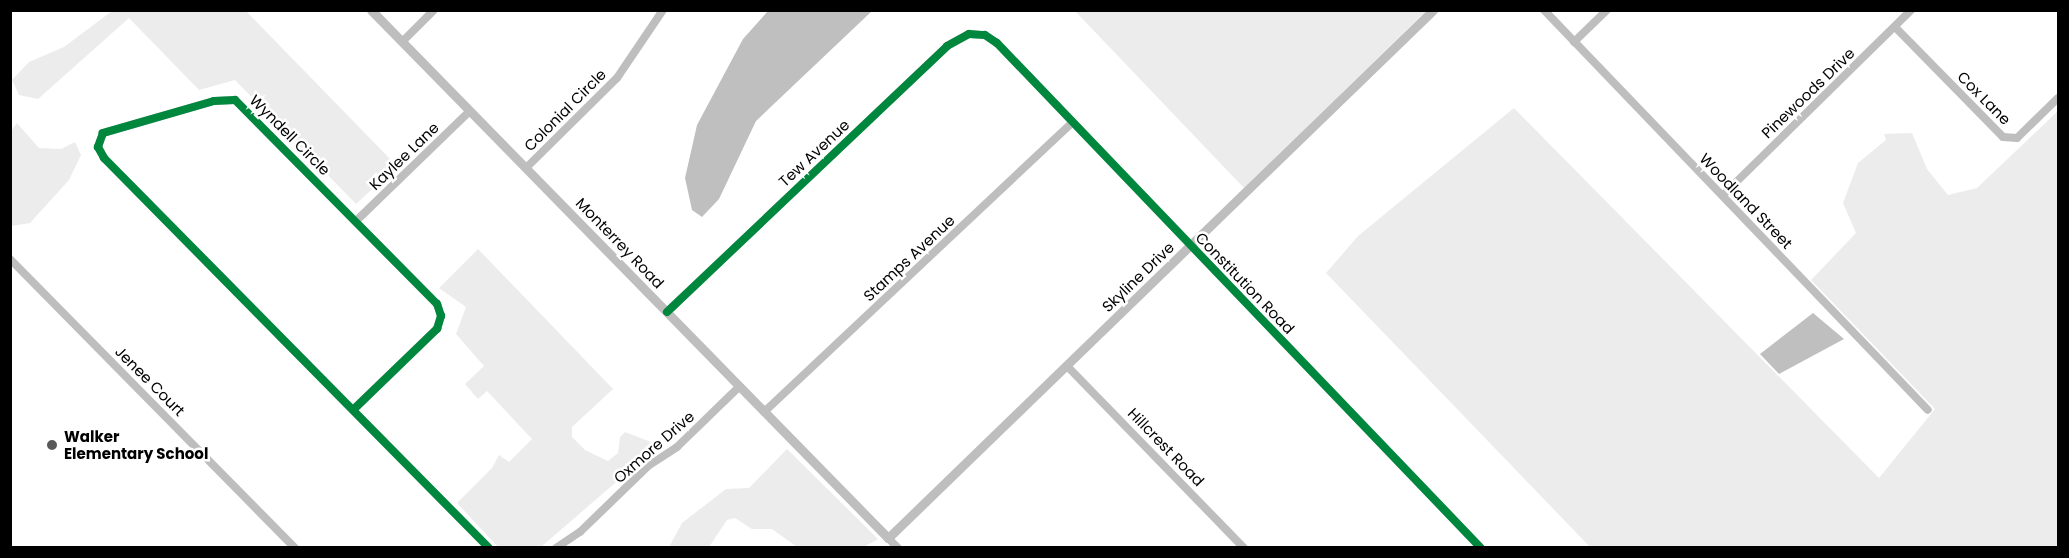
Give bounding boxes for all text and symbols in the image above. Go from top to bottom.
street label: Pinewoods Drive [1758,44,1858,142]
street label: Colonial Circle [520,65,610,155]
street label: Cox Lane [1954,68,2014,128]
street label: Wyndell Circle [246,91,334,179]
street label: Tew Avenue [775,116,853,190]
street label: Kaylee Lane [366,118,442,194]
street label: Woodland Street [1696,150,1796,252]
street label: Monterrey Road [572,194,668,292]
street label: Stamps Avenue [860,211,958,305]
street label: Constitution Road [1192,228,1298,338]
street label: Skyline Drive [1098,238,1178,316]
street label: Jenee Court [111,342,189,420]
street label: Hillcrest Road [1124,404,1208,490]
street label: Oxmore Drive [610,407,698,487]
place label: Walker Elementary School [64,427,208,462]
marker: Walker Elementary School [45,438,59,452]

